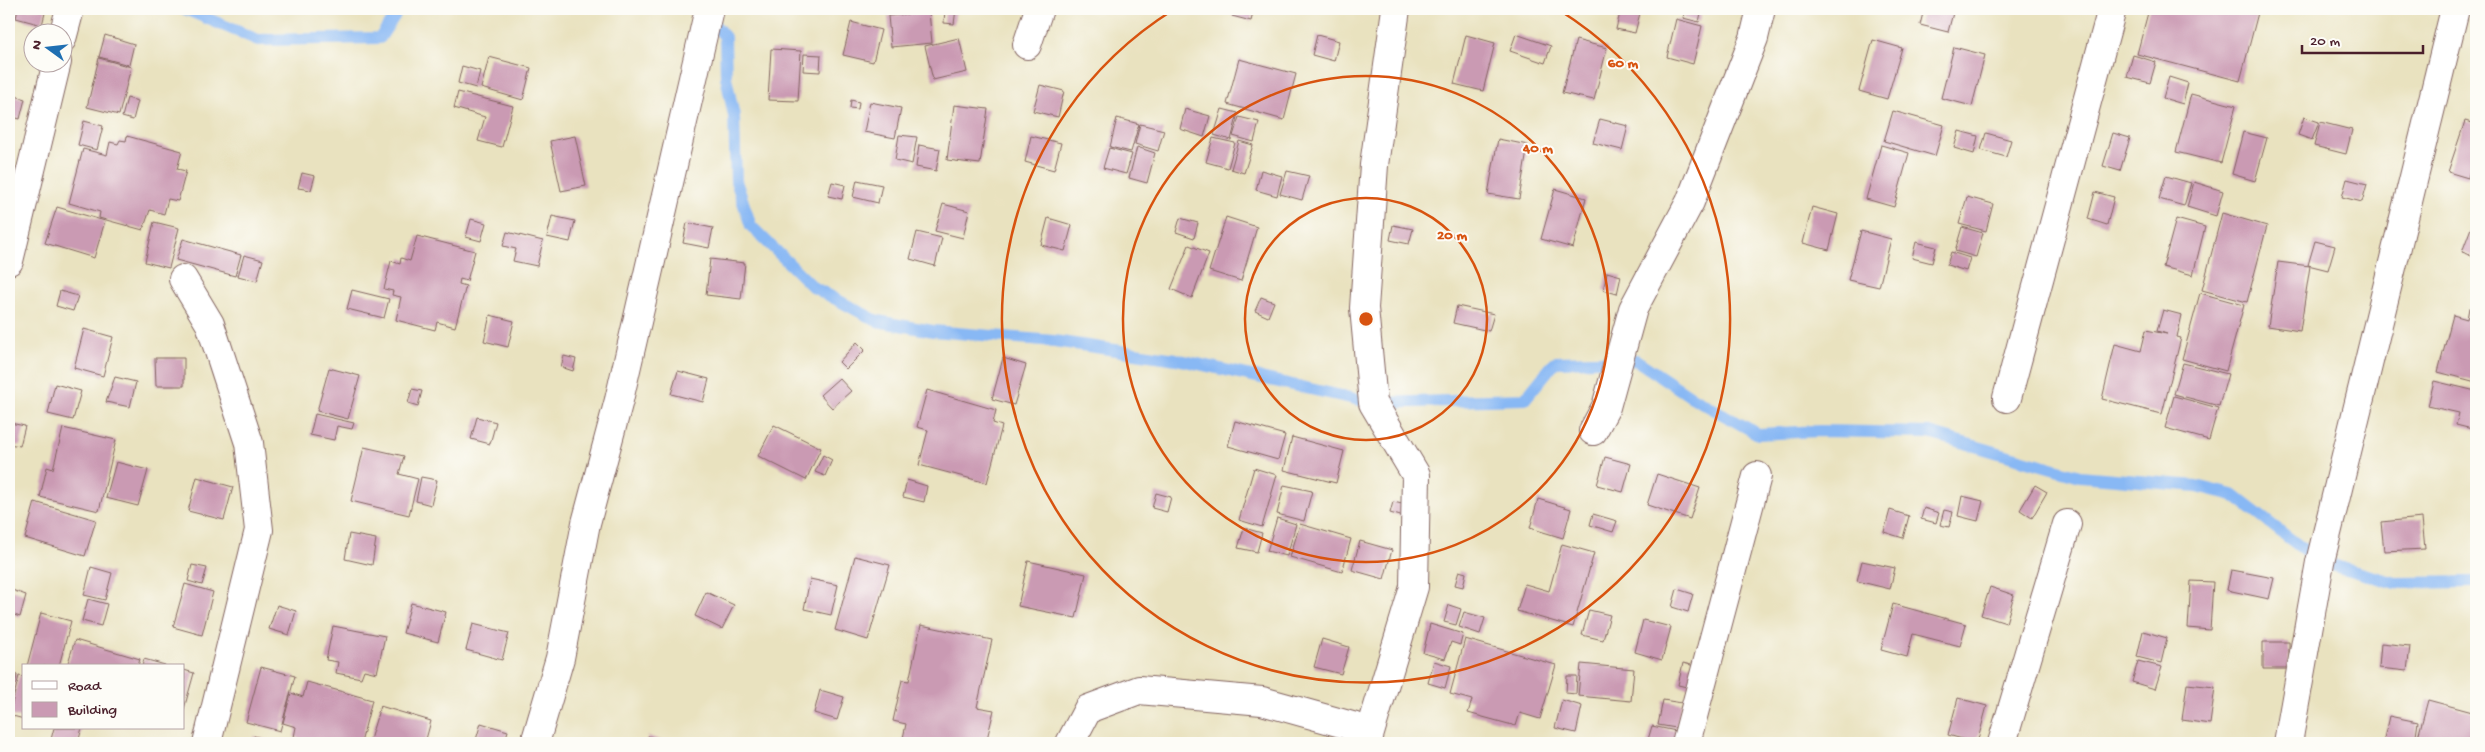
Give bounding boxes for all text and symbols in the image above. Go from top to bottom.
north arrow [22,22,72,72]
scale bar [2302,22,2424,54]
text: 20 m [2310,33,2340,51]
text: N [28,39,47,52]
text: 60 m [1608,55,1639,73]
text: 40 m [1522,140,1553,158]
text: 20 m [1437,227,1467,245]
centre of rings [1357,310,1375,328]
legend [22,664,185,730]
text: Road [68,678,102,696]
text: Building [67,702,117,720]

